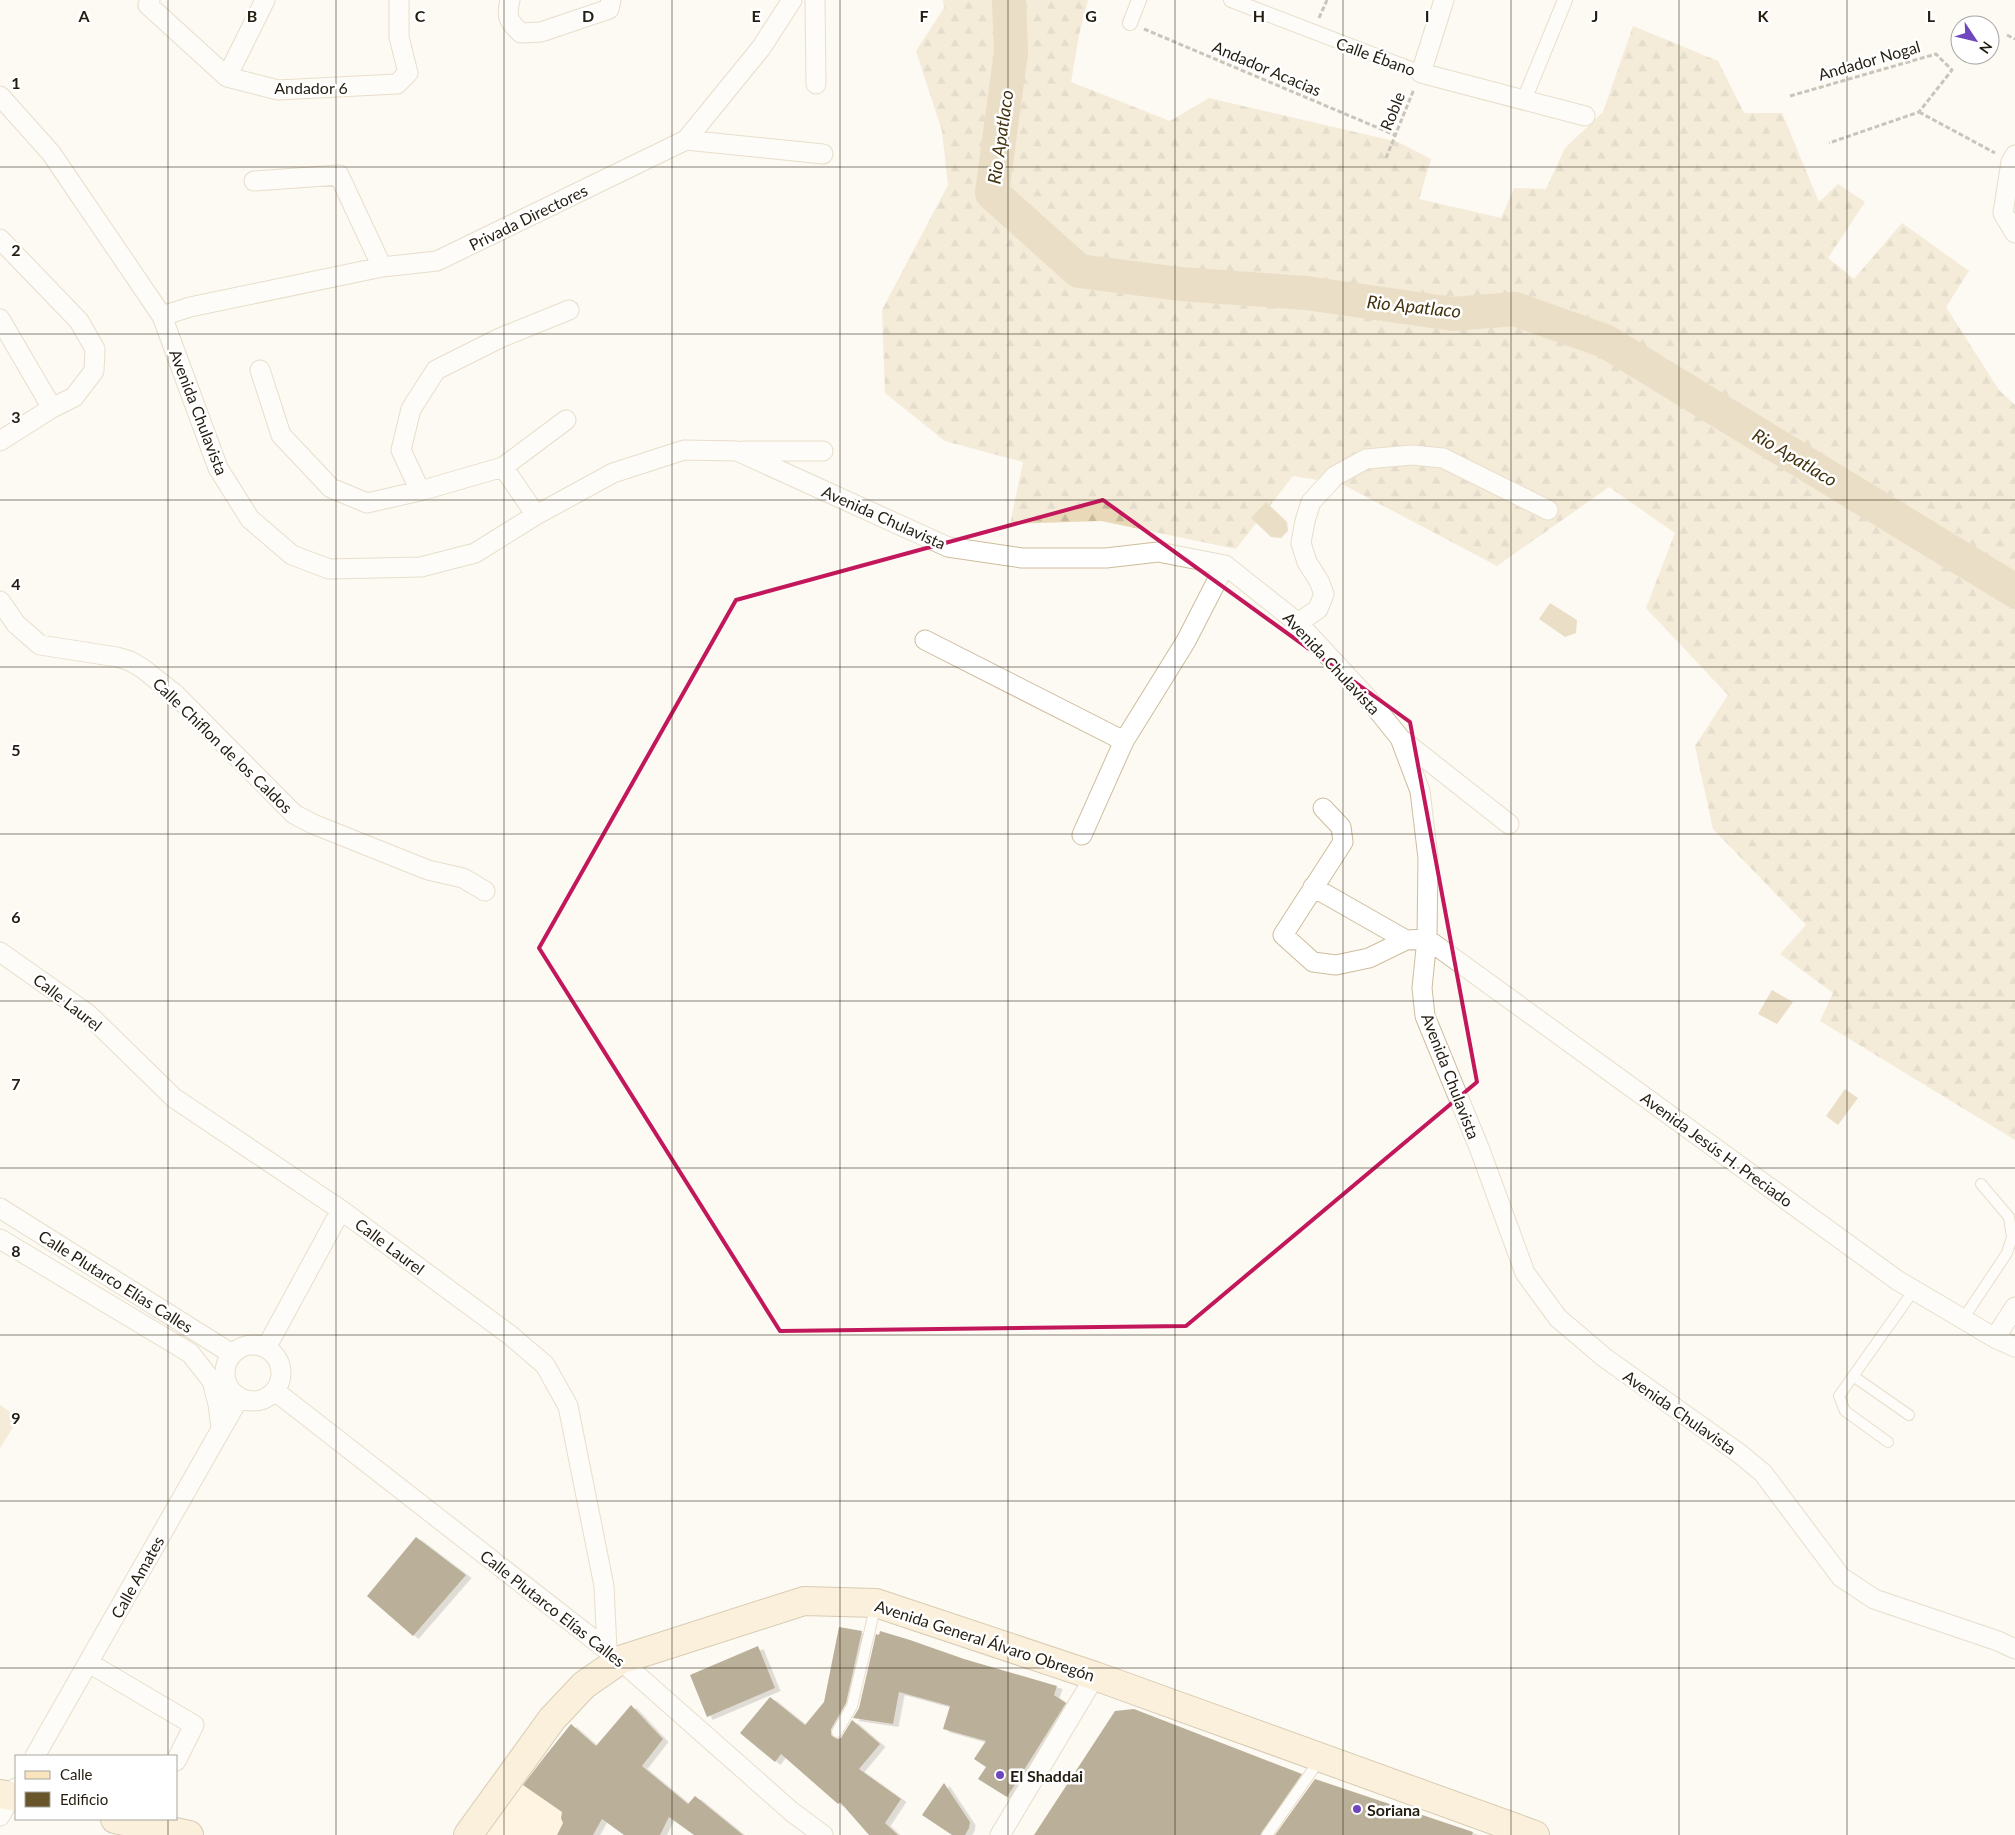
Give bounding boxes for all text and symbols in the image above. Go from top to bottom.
text: A [77,6,90,25]
text: B [247,6,257,25]
text: C [415,6,426,25]
text: D [582,6,594,25]
text: E [751,6,761,25]
text: F [919,6,929,25]
text: G [1085,6,1097,25]
text: H [1253,6,1265,25]
text: I [1425,6,1429,25]
text: J [1592,6,1598,25]
text: K [1758,6,1770,25]
text: L [1927,6,1936,25]
north arrow [1950,15,2000,65]
street label: Calle Ébano [1334,33,1418,79]
street label: Andador Nogal [1816,36,1922,84]
street label: Andador Acacias [1210,37,1324,99]
text: N [1976,38,1996,57]
text: 1 [11,73,21,92]
street label: Andador 6 [274,78,348,97]
water label: Rio Apatlaco [983,89,1017,185]
street label: Roble [1376,89,1408,133]
street label: Privada Directores [466,180,590,254]
text: 2 [11,240,21,259]
water label: Rio Apatlaco [1366,290,1462,322]
street label: Avenida Chulavista [166,346,232,478]
text: 3 [11,407,21,426]
water label: Rio Apatlaco [1749,423,1841,491]
street label: Avenida Chulavista [819,481,949,553]
text: 4 [11,574,21,593]
street label: Avenida Chulavista [1280,608,1384,718]
street label: Calle Chiflon de los Caldos [149,673,297,817]
text: 5 [11,740,21,759]
text: 6 [11,907,21,926]
street label: Calle Laurel [30,969,106,1035]
street label: Avenida Chulavista [1418,1010,1484,1142]
text: 7 [11,1074,21,1093]
street label: Avenida Jesús H. Preciado [1637,1088,1797,1210]
street label: Calle Laurel [352,1214,428,1278]
street label: Calle Plutarco Elías Calles [35,1226,197,1336]
text: 8 [11,1241,21,1260]
street label: Avenida Chulavista [1620,1366,1740,1458]
text: 9 [11,1408,21,1427]
street label: Calle Amates [107,1533,167,1621]
street label: Calle Plutarco Elías Calles [477,1546,629,1670]
street label: Avenida General Álvaro Obregón [873,1595,1097,1685]
legend [15,1755,178,1820]
text: Calle [60,1765,93,1783]
place label: El Shaddai [1010,1766,1083,1785]
marker: El Shaddai [994,1769,1006,1781]
text: Edificio [60,1790,108,1808]
place label: Soriana [1367,1800,1420,1819]
marker: Soriana [1351,1803,1363,1815]

